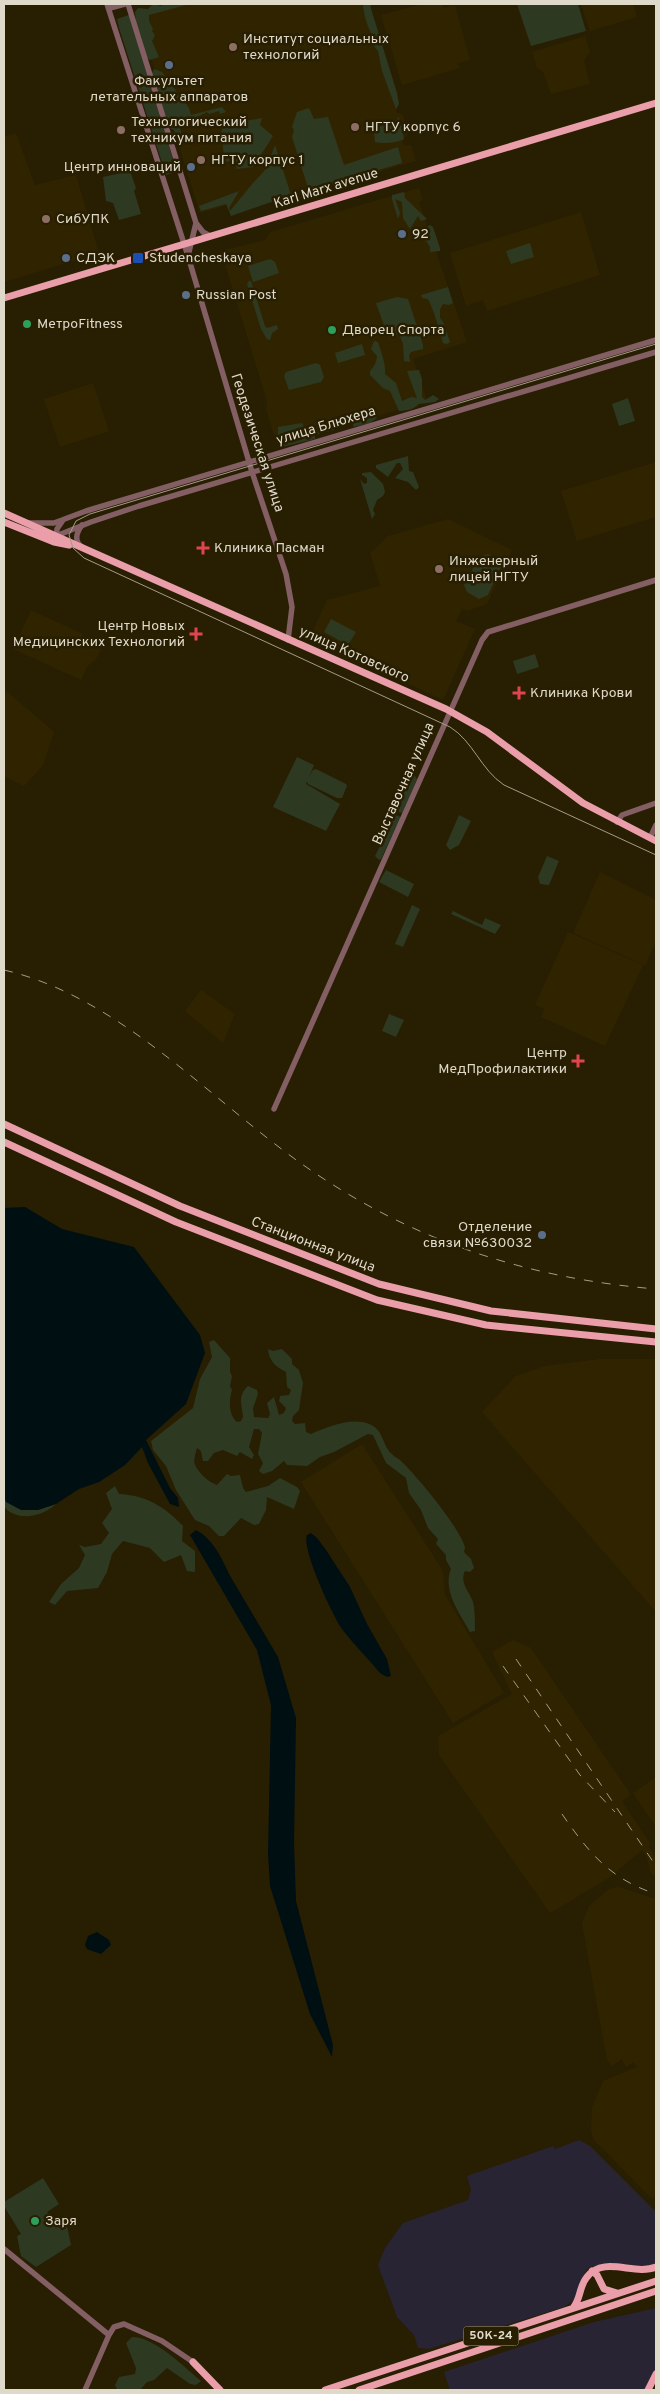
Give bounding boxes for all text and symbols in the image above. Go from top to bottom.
place label: Институт социальных технологий [243,31,389,64]
marker: Институт социальных технологий [227,41,239,53]
marker: Факультет летательных аппаратов [163,59,175,71]
place label: Факультет летательных аппаратов [90,73,248,106]
place label: Технологический техникум питания [131,114,252,147]
place label: НГТУ корпус 6 [365,119,461,136]
marker: НГТУ корпус 6 [349,121,361,133]
marker: Технологический техникум питания [115,124,127,136]
place label: НГТУ корпус 1 [211,152,304,169]
marker: НГТУ корпус 1 [195,154,207,166]
place label: Центр инноваций [64,159,181,176]
marker: Центр инноваций [185,161,197,173]
street label: Karl Marx avenue [272,165,380,213]
place label: СибУПК [56,211,109,228]
marker: СибУПК [40,213,52,225]
place label: 92 [412,226,429,243]
marker: 92 [396,228,408,240]
place label: СДЭК [76,250,115,267]
place label: Studencheskaya [149,250,252,267]
marker: Studencheskaya [131,251,145,265]
marker: СДЭК [60,252,72,264]
place label: Russian Post [196,287,277,304]
marker: Russian Post [180,289,192,301]
place label: МетроFitness [37,316,123,333]
marker: МетроFitness [21,318,33,330]
place label: Дворец Спорта [342,322,444,339]
marker: Дворец Спорта [326,324,338,336]
street label: Геодезическая улица [227,372,287,514]
street label: улица Блюхера [274,403,378,449]
place label: Клиника Пасман [214,540,324,557]
marker: Клиника Пасман [196,541,210,555]
place label: Инженерный лицей НГТУ [449,553,538,586]
marker: Инженерный лицей НГТУ [433,563,445,575]
place label: Центр Новых Медицинских Технологий [13,618,185,651]
street label: улица Котовского [296,623,412,687]
marker: Центр Новых Медицинских Технологий [189,627,203,641]
place label: Клиника Крови [530,685,633,702]
marker: Клиника Крови [512,686,526,700]
street label: Выставочная улица [369,720,439,848]
place label: Центр МедПрофилактики [438,1045,567,1078]
marker: Центр МедПрофилактики [571,1054,585,1068]
street label: Станционная улица [248,1213,378,1277]
place label: Отделение связи №630032 [423,1219,532,1252]
marker: Отделение связи №630032 [536,1229,548,1241]
place label: Заря [45,2213,77,2230]
marker: Заря [29,2215,41,2227]
road number: 50К-24 [464,2326,518,2346]

